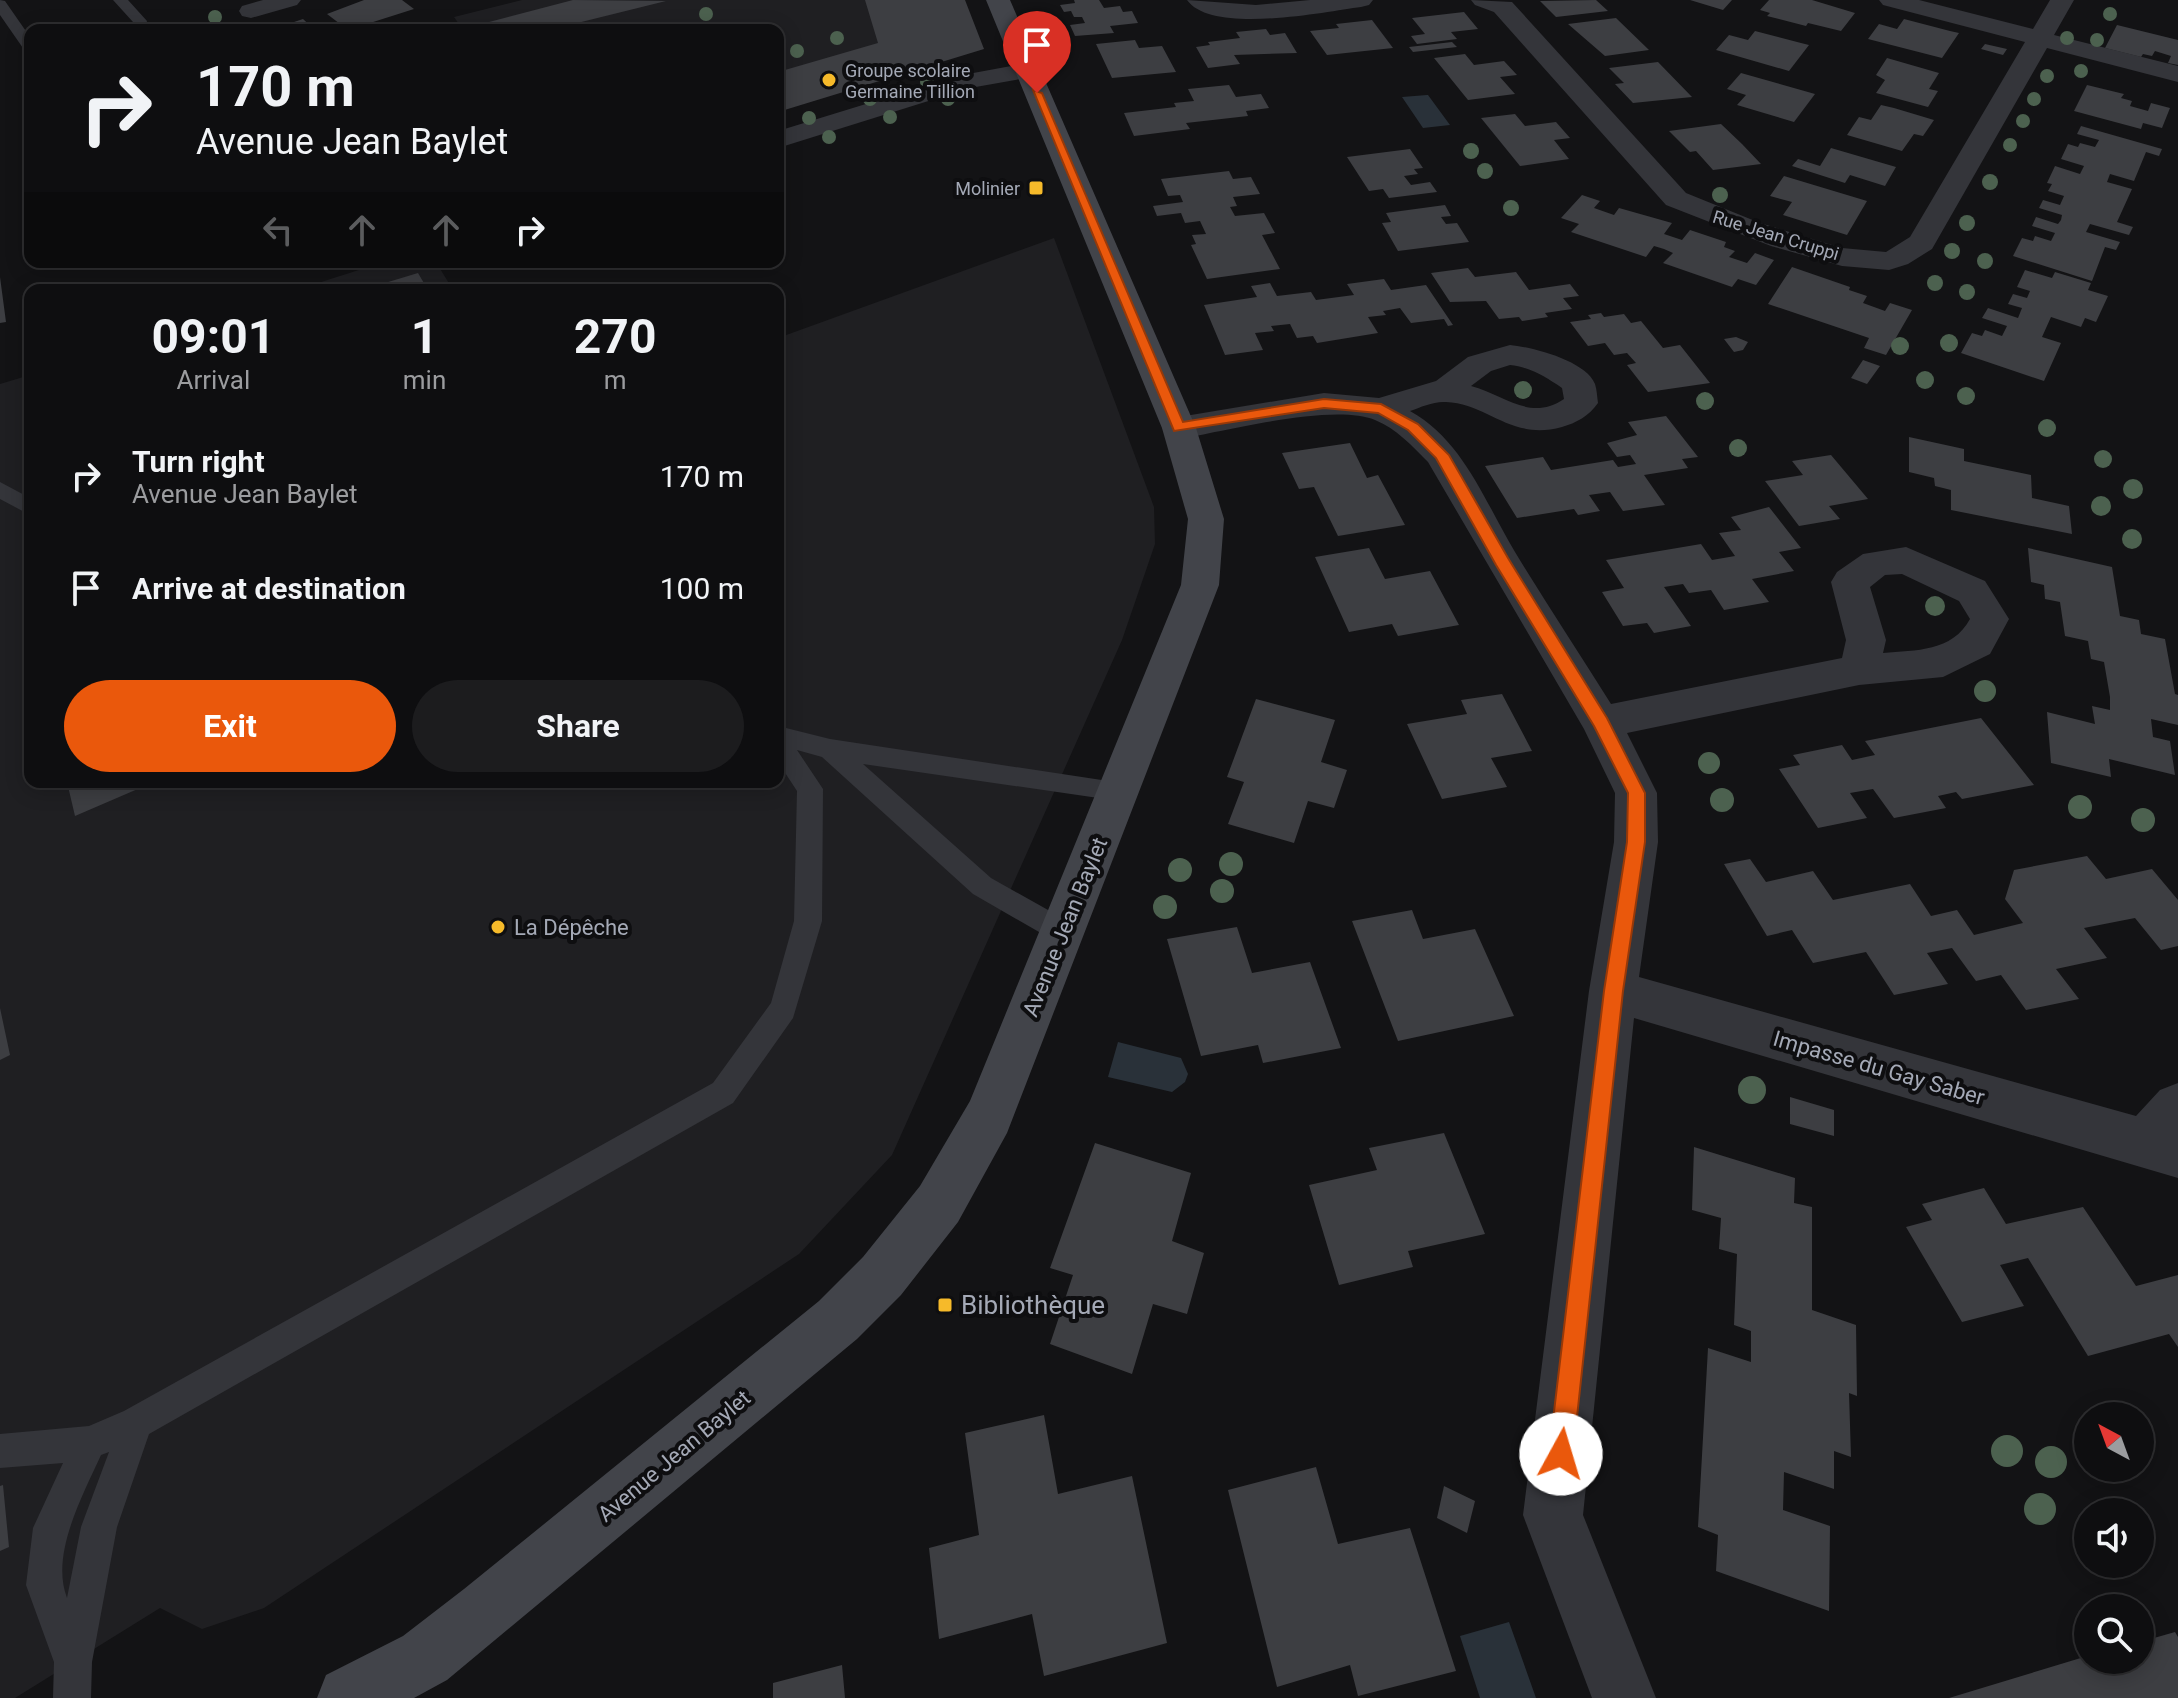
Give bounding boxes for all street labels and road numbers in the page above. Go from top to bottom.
street label: Rue Jean Cruppi [1710,206,1842,264]
street label: Avenue Jean Baylet [1018,834,1112,1020]
street label: Impasse du Gay Saber [1770,1026,1988,1110]
street label: Avenue Jean Baylet [593,1385,755,1527]

